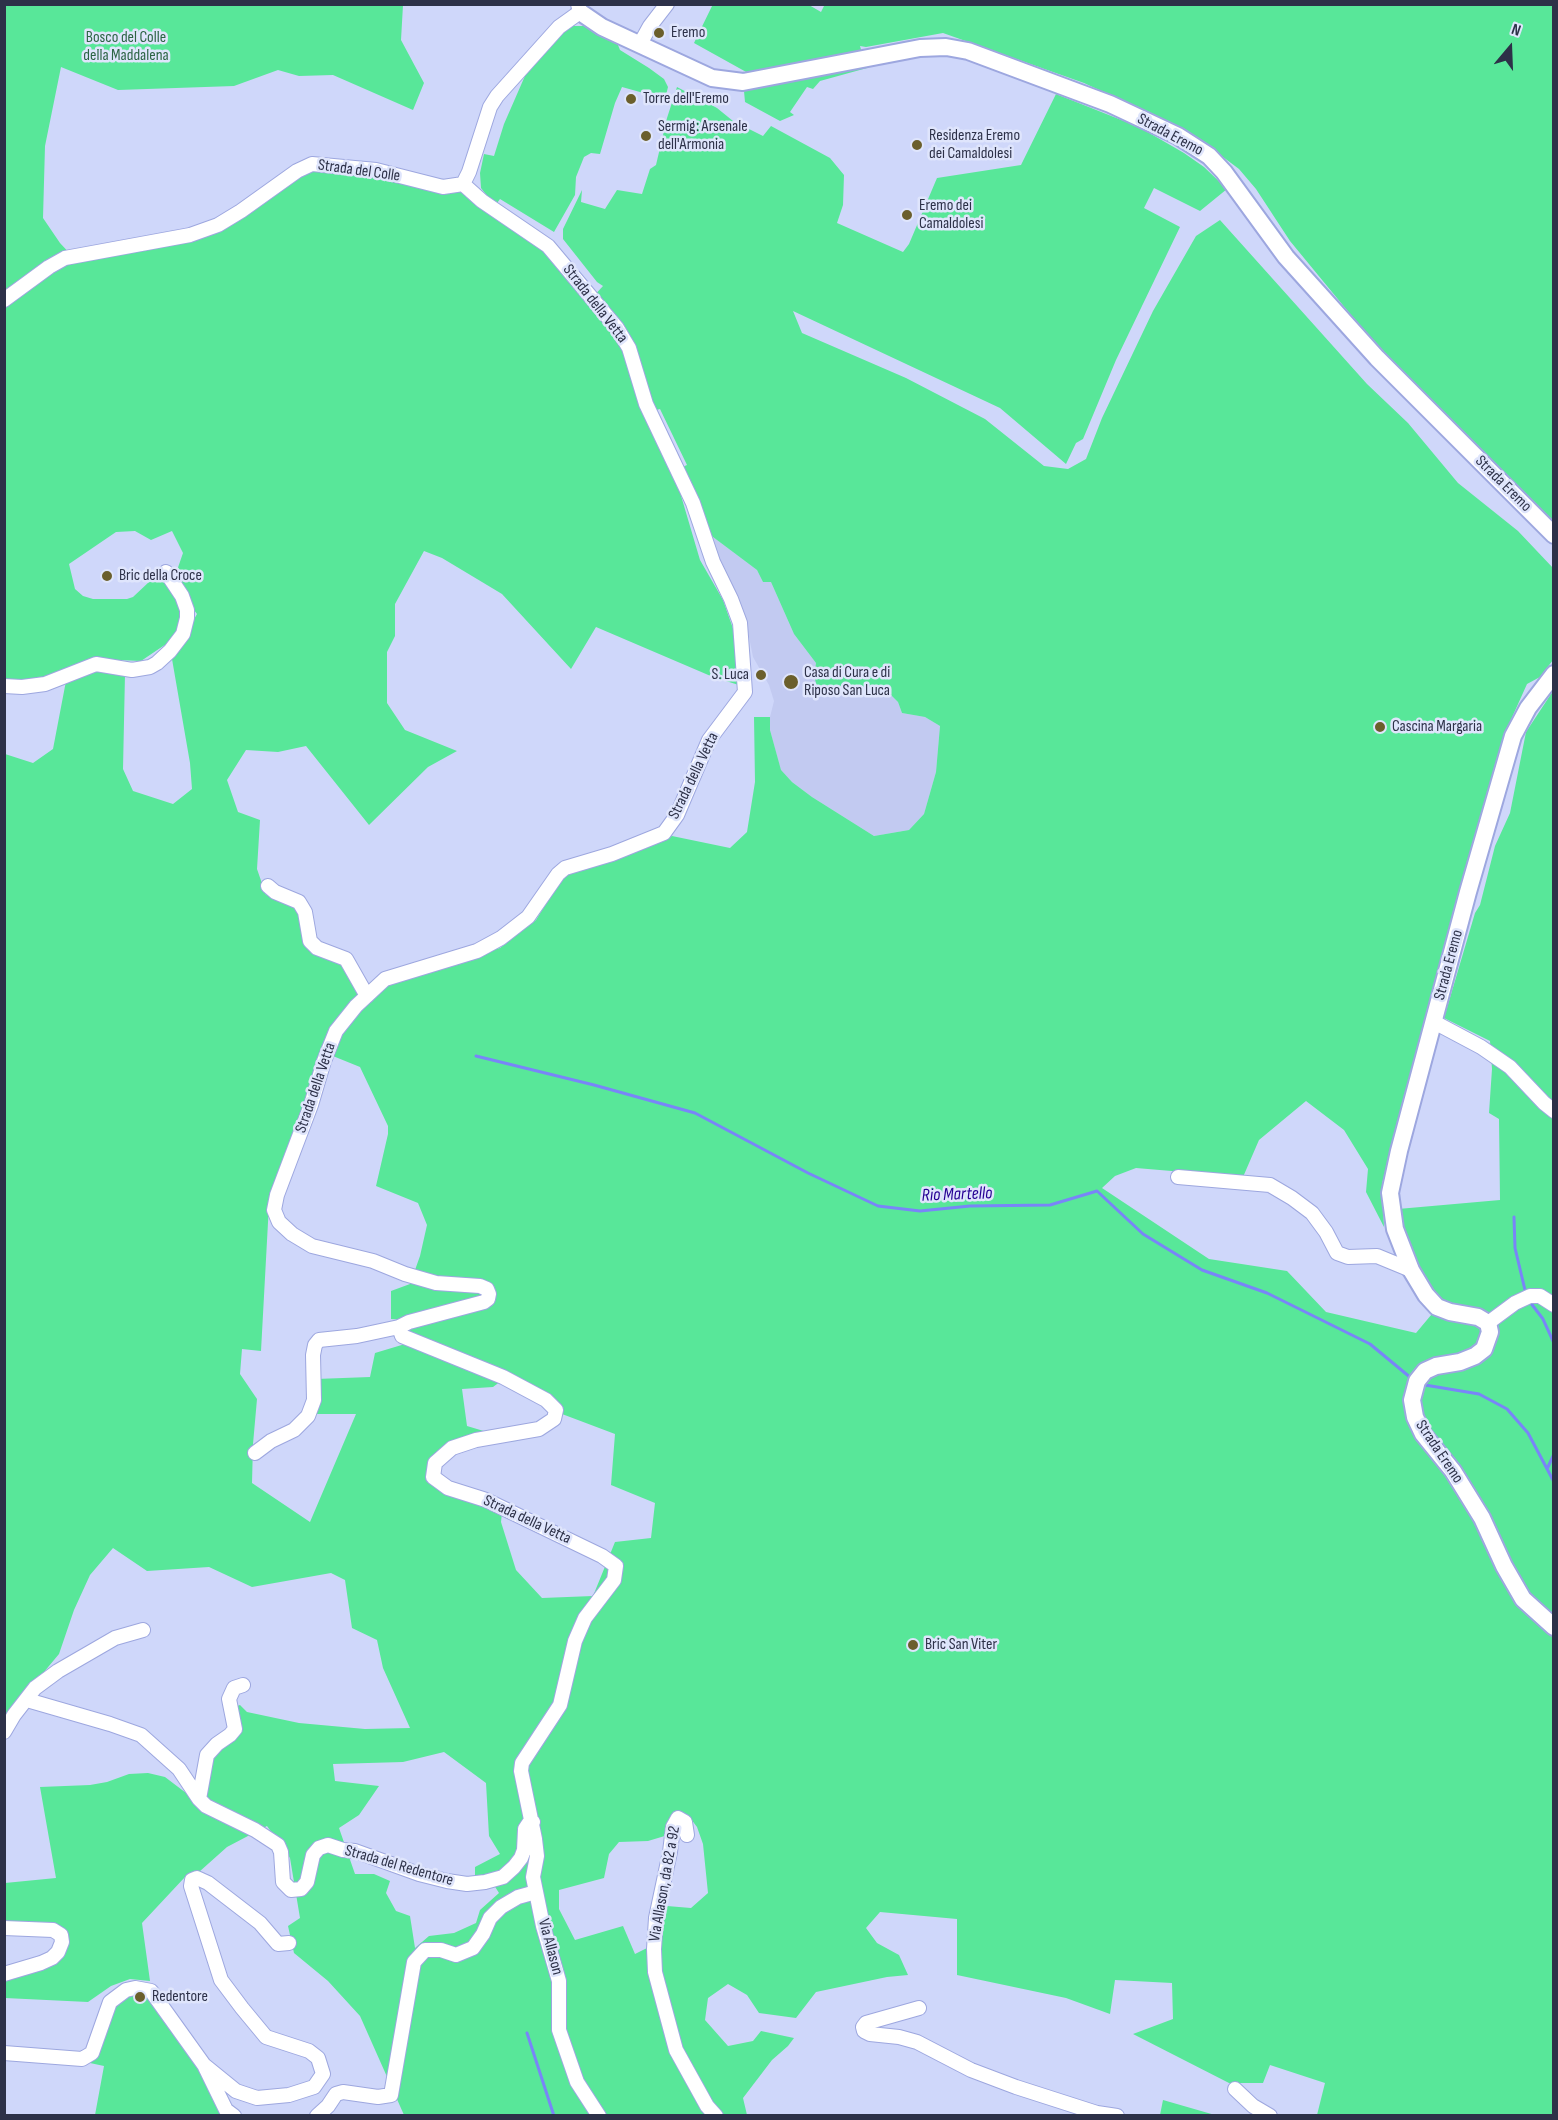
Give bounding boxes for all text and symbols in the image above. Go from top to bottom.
north arrow [1480,18,1540,78]
text: N [1509,20,1523,41]
place label: Eremo [671,23,705,43]
marker: Eremo [652,26,666,40]
park label: Bosco del Colle della Maddalena [83,28,169,66]
place label: Torre dell'Eremo [643,89,729,109]
marker: Torre dell'Eremo [624,92,638,106]
street label: Strada Eremo [1134,110,1206,160]
place label: Sermig: Arsenale dell'Armonia [658,117,748,155]
place label: Residenza Eremo dei Camaldolesi [929,126,1020,164]
marker: Sermig: Arsenale dell'Armonia [639,129,653,143]
marker: Residenza Eremo dei Camaldolesi [910,138,924,152]
street label: Strada del Colle [317,156,401,186]
place label: Eremo dei Camaldolesi [919,196,983,234]
marker: Eremo dei Camaldolesi [900,208,914,222]
street label: Strada della Vetta [558,261,632,347]
street label: Strada Eremo [1471,452,1535,516]
place label: Bric della Croce [119,566,202,586]
marker: Bric della Croce [100,569,114,583]
place label: Casa di Cura e di Riposo San Luca [804,663,890,701]
place label: S. Luca [712,665,749,685]
marker: S. Luca [754,668,768,682]
marker: Casa di Cura e di Riposo San Luca [782,673,800,691]
place label: Cascina Margaria [1392,717,1482,737]
marker: Cascina Margaria [1373,720,1387,734]
street label: Strada della Vetta [665,729,723,823]
street label: Strada Eremo [1430,928,1468,1002]
street label: Strada della Vetta [292,1040,340,1136]
water label: Rio Martello [921,1183,993,1207]
street label: Strada Eremo [1411,1417,1467,1487]
street label: Strada della Vetta [480,1491,574,1549]
place label: Bric San Viter [925,1635,997,1655]
marker: Bric San Viter [906,1638,920,1652]
street label: Via Allason, da 82 a 92 [645,1825,685,1943]
street label: Strada del Redentore [342,1841,456,1891]
street label: Via Allason [533,1917,567,1977]
place label: Redentore [152,1987,208,2007]
marker: Redentore [133,1990,147,2004]

